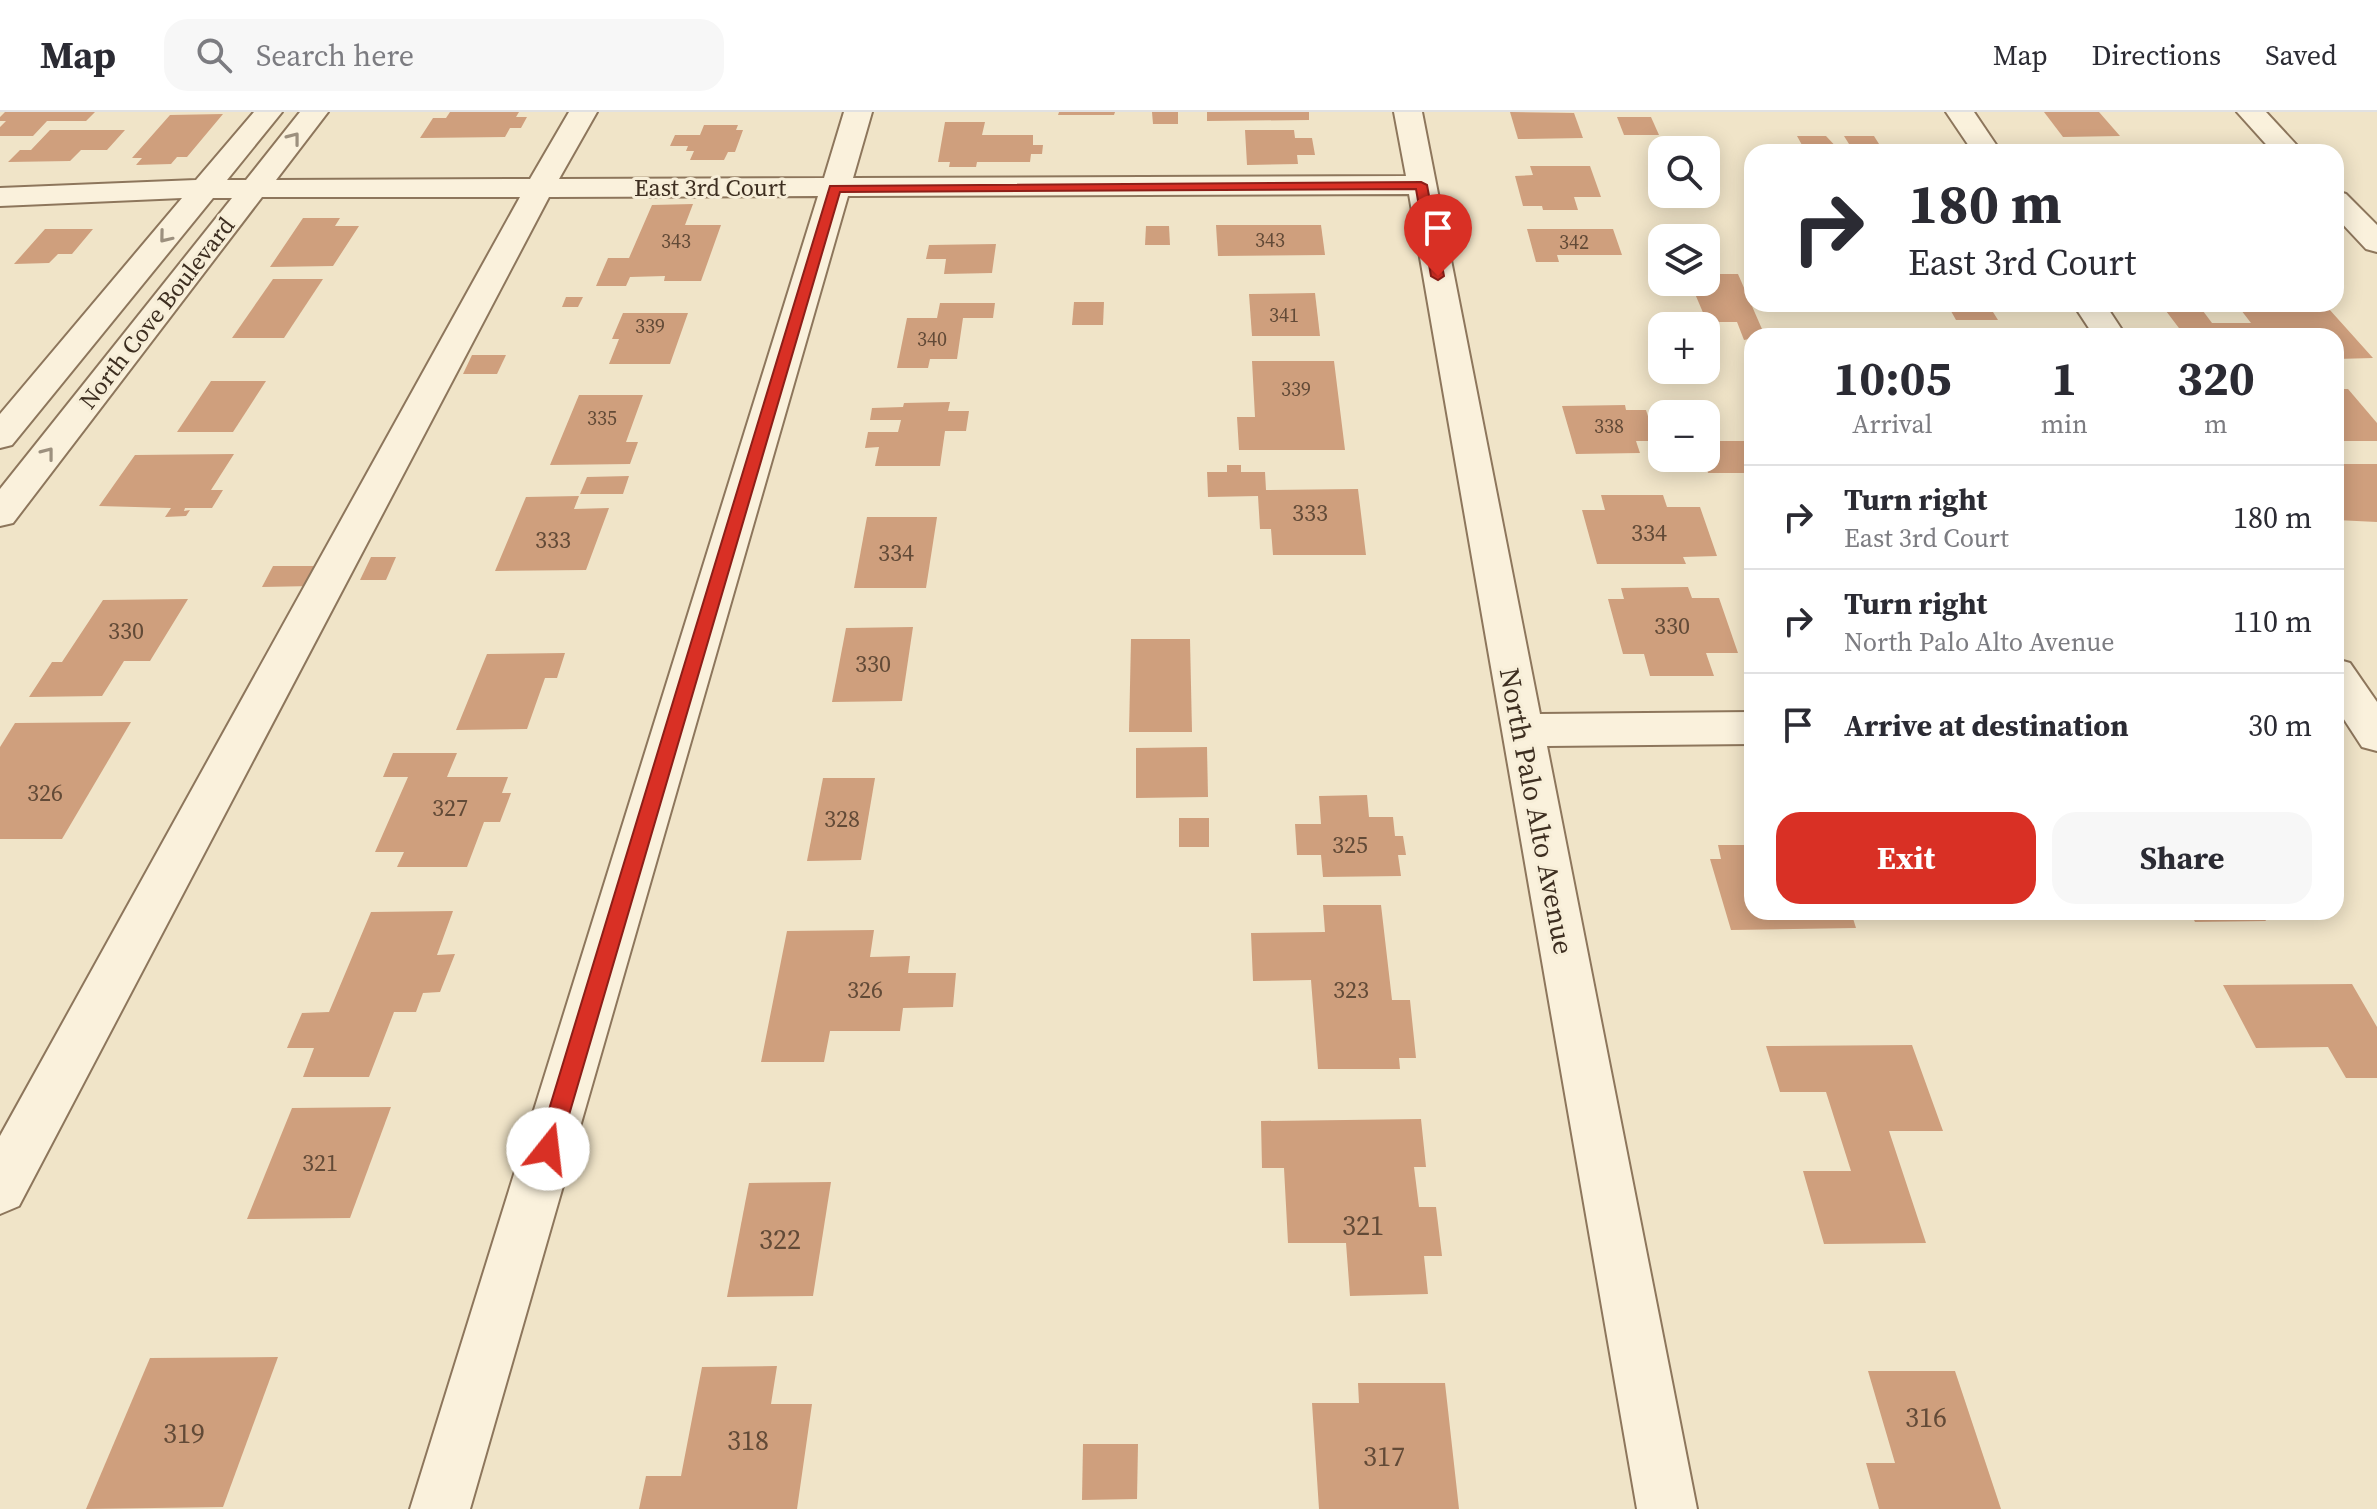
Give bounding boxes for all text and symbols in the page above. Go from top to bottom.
search box [164,19,724,91]
text: Map [40,29,116,81]
icon: search [192,33,236,77]
text: Search here [256,35,414,76]
text: Map [1993,36,2048,74]
text: Directions [2092,36,2221,74]
text: Saved [2265,36,2337,74]
one-way arrow [285,132,299,147]
map controls [1648,136,1720,472]
button: search [1648,136,1720,208]
text: 180 m [1908,165,2062,242]
street label: East 3rd Court [634,171,786,204]
icon: right [1776,176,1880,280]
pin [1404,194,1472,276]
icon: arrive [1416,206,1460,250]
street label: North Cove Boulevard [71,210,242,416]
button: layers [1648,224,1720,296]
house number: 343 [1255,226,1285,254]
house number: 343 [661,227,691,255]
one-way arrow [160,228,175,242]
house number: 342 [1559,228,1589,256]
text: East 3rd Court [1908,238,2136,287]
house number: 341 [1269,301,1299,329]
house number: 339 [635,312,665,340]
button: + [1648,312,1720,384]
house number: 340 [917,325,947,353]
text: 10:05 [1833,345,1952,411]
text: 1 [2051,345,2077,411]
text: 320 [2177,345,2255,411]
house number: 339 [1281,375,1311,403]
button: − [1648,400,1720,472]
house number: 335 [587,404,617,432]
text: Arrival [1852,406,1933,442]
text: min [2041,406,2088,442]
text: m [2204,406,2228,442]
house number: 338 [1594,412,1624,440]
one-way arrow [38,448,53,462]
text: Turn right [1844,479,1987,520]
icon: right [1776,495,1820,539]
house number: 333 [1292,496,1328,529]
text: 180 m [2233,497,2312,538]
house number: 334 [1631,516,1667,549]
text: East 3rd Court [1844,520,2009,556]
house number: 333 [535,523,571,556]
house number: 334 [878,536,914,569]
text: Turn right [1844,583,1987,624]
icon: right [1776,599,1820,643]
text: 110 m [2233,601,2312,642]
house number: 330 [1654,609,1690,642]
house number: 330 [108,614,144,647]
text: North Palo Alto Avenue [1844,624,2114,660]
house number: 330 [855,647,891,680]
street label: North Palo Alto Avenue [1491,664,1583,958]
icon: arrive [1776,703,1820,747]
text: Arrive at destination [1844,705,2129,746]
text: 30 m [2248,705,2312,746]
house number: 326 [27,776,63,809]
house number: 327 [432,791,468,824]
house number: 328 [824,802,860,835]
button: Exit [1776,812,2036,904]
button: Share [2052,812,2312,904]
house number: 325 [1332,828,1368,861]
house number: 326 [847,973,883,1006]
house number: 323 [1333,973,1369,1006]
position arrow [506,1107,590,1191]
house number: 321 [302,1146,338,1179]
house number: 321 [1342,1206,1384,1244]
house number: 322 [759,1220,801,1258]
house number: 316 [1905,1398,1947,1436]
house number: 319 [163,1414,205,1452]
house number: 318 [727,1421,769,1459]
house number: 317 [1363,1437,1405,1475]

